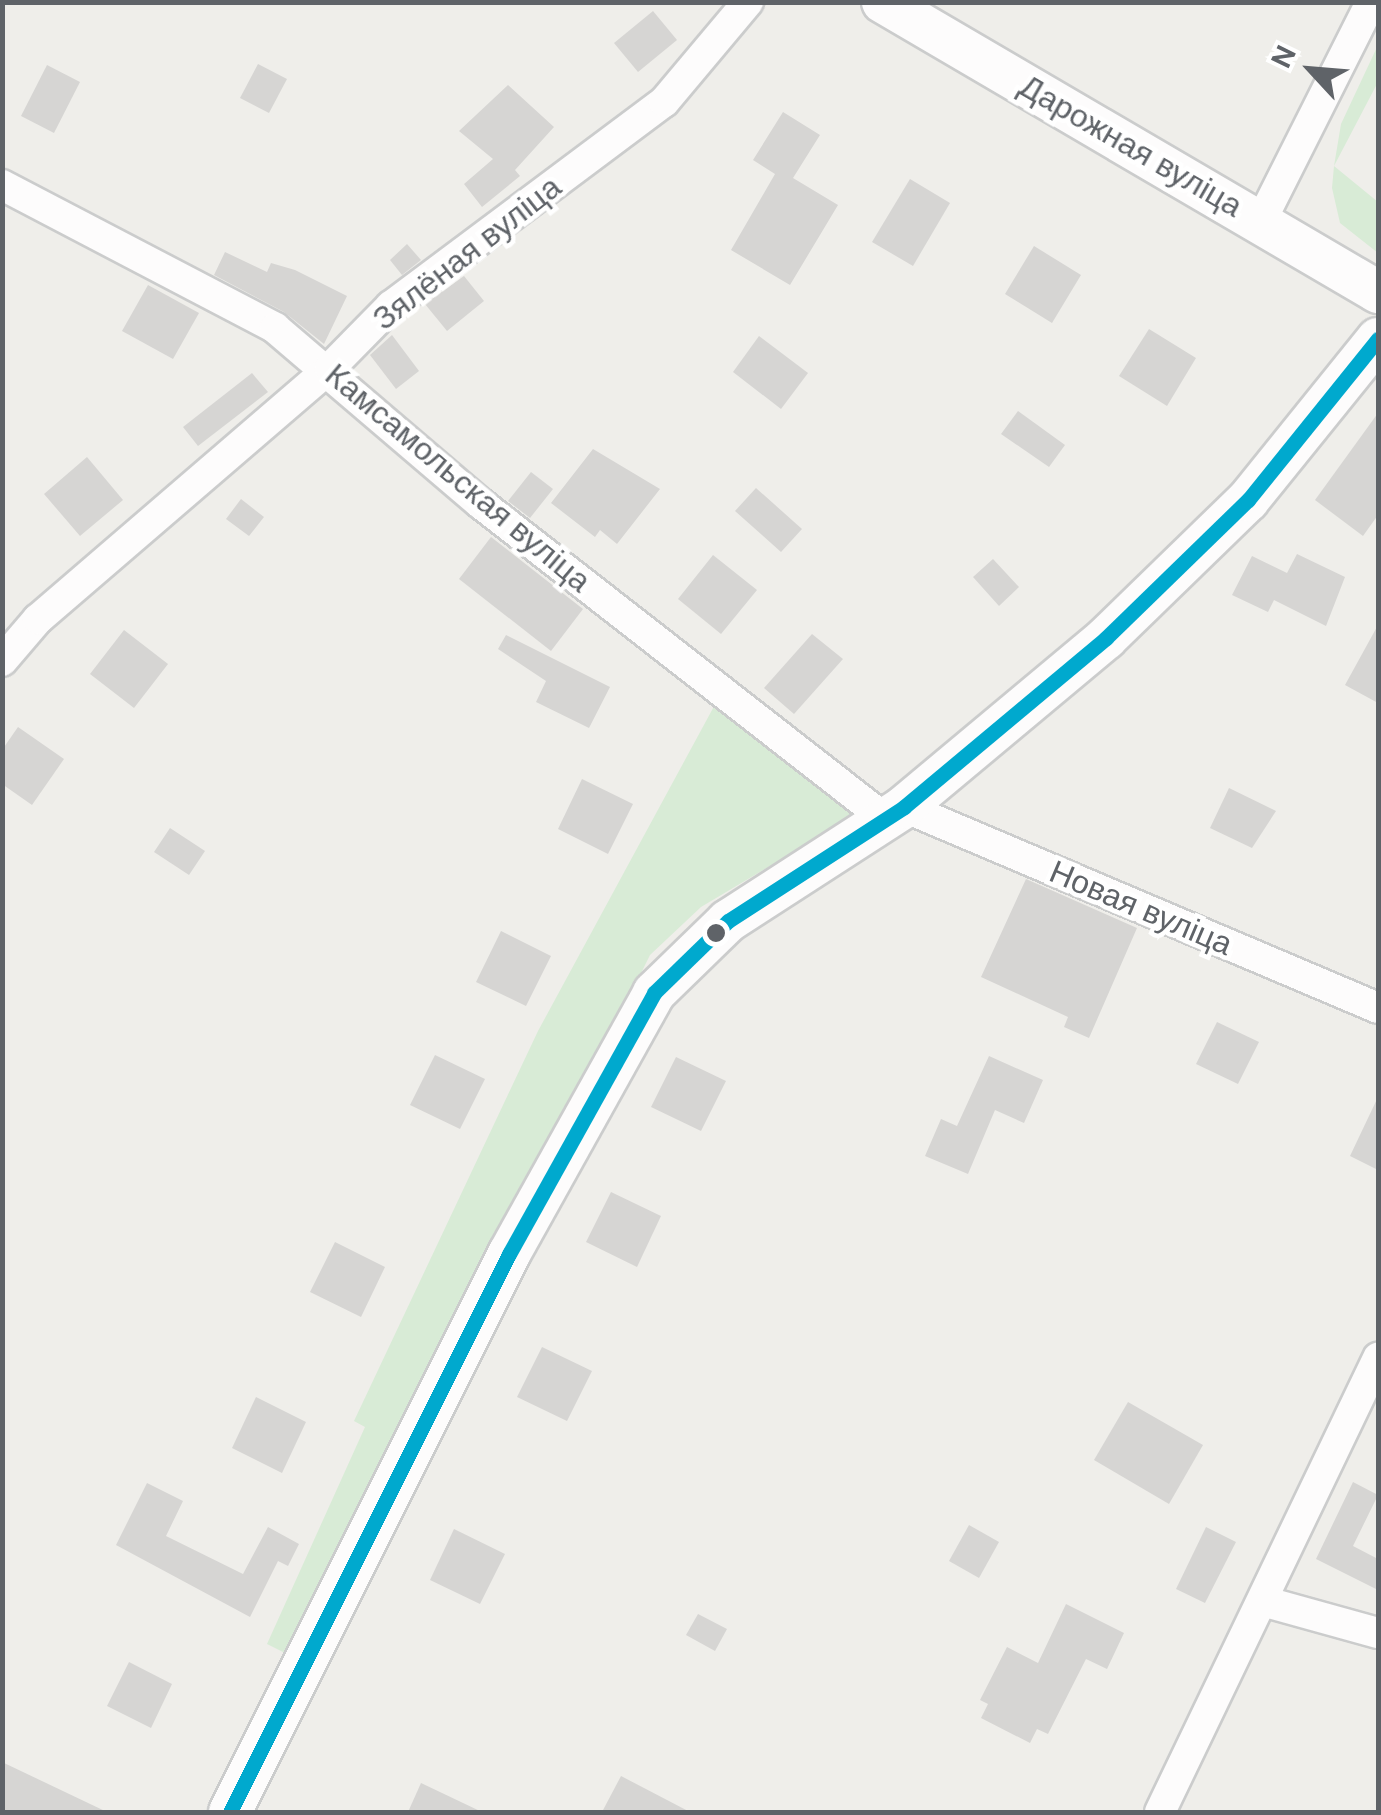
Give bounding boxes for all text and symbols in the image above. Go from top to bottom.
north arrow [1261,20,1361,120]
text: N [1262,39,1305,74]
street label: Дарожная вуліца [1013,67,1249,225]
street label: Зялёная вуліца [365,168,569,338]
street label: Камсамольская вуліца [318,356,598,600]
street label: Новая вуліца [1044,852,1238,964]
unlabelled marker [706,923,726,943]

